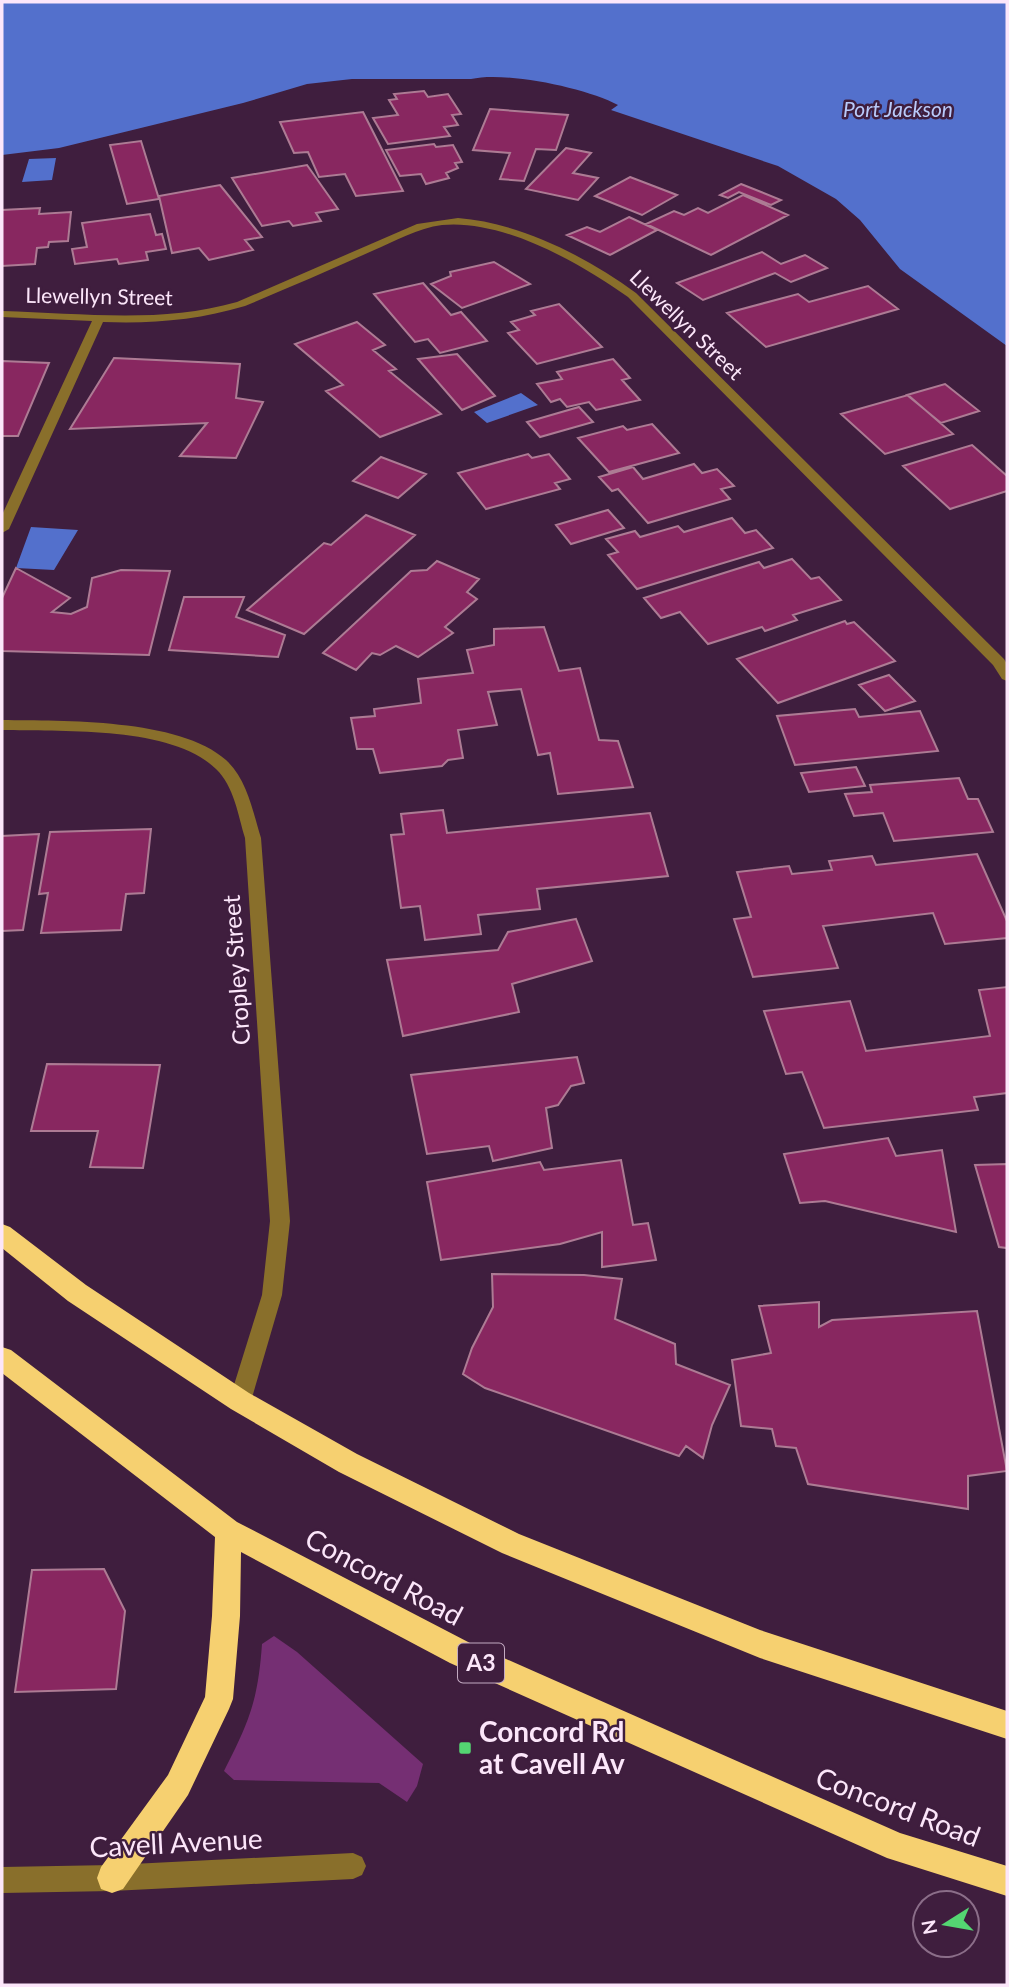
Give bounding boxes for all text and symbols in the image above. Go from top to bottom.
water label: Port Jackson [843,96,953,121]
street label: Llewellyn Street [625,264,749,384]
street label: Llewellyn Street [25,282,173,309]
street label: Cropley Street [216,894,255,1046]
street label: Concord Road [300,1520,469,1632]
road number: A3 [458,1644,504,1682]
place label: Concord Rd at Cavell Av [479,1714,625,1780]
marker: Concord Rd at Cavell Av [457,1740,473,1756]
street label: Concord Road [811,1759,985,1853]
street label: Cavell Avenue [89,1820,263,1864]
north arrow [911,1889,981,1959]
text: N [916,1918,942,1937]

